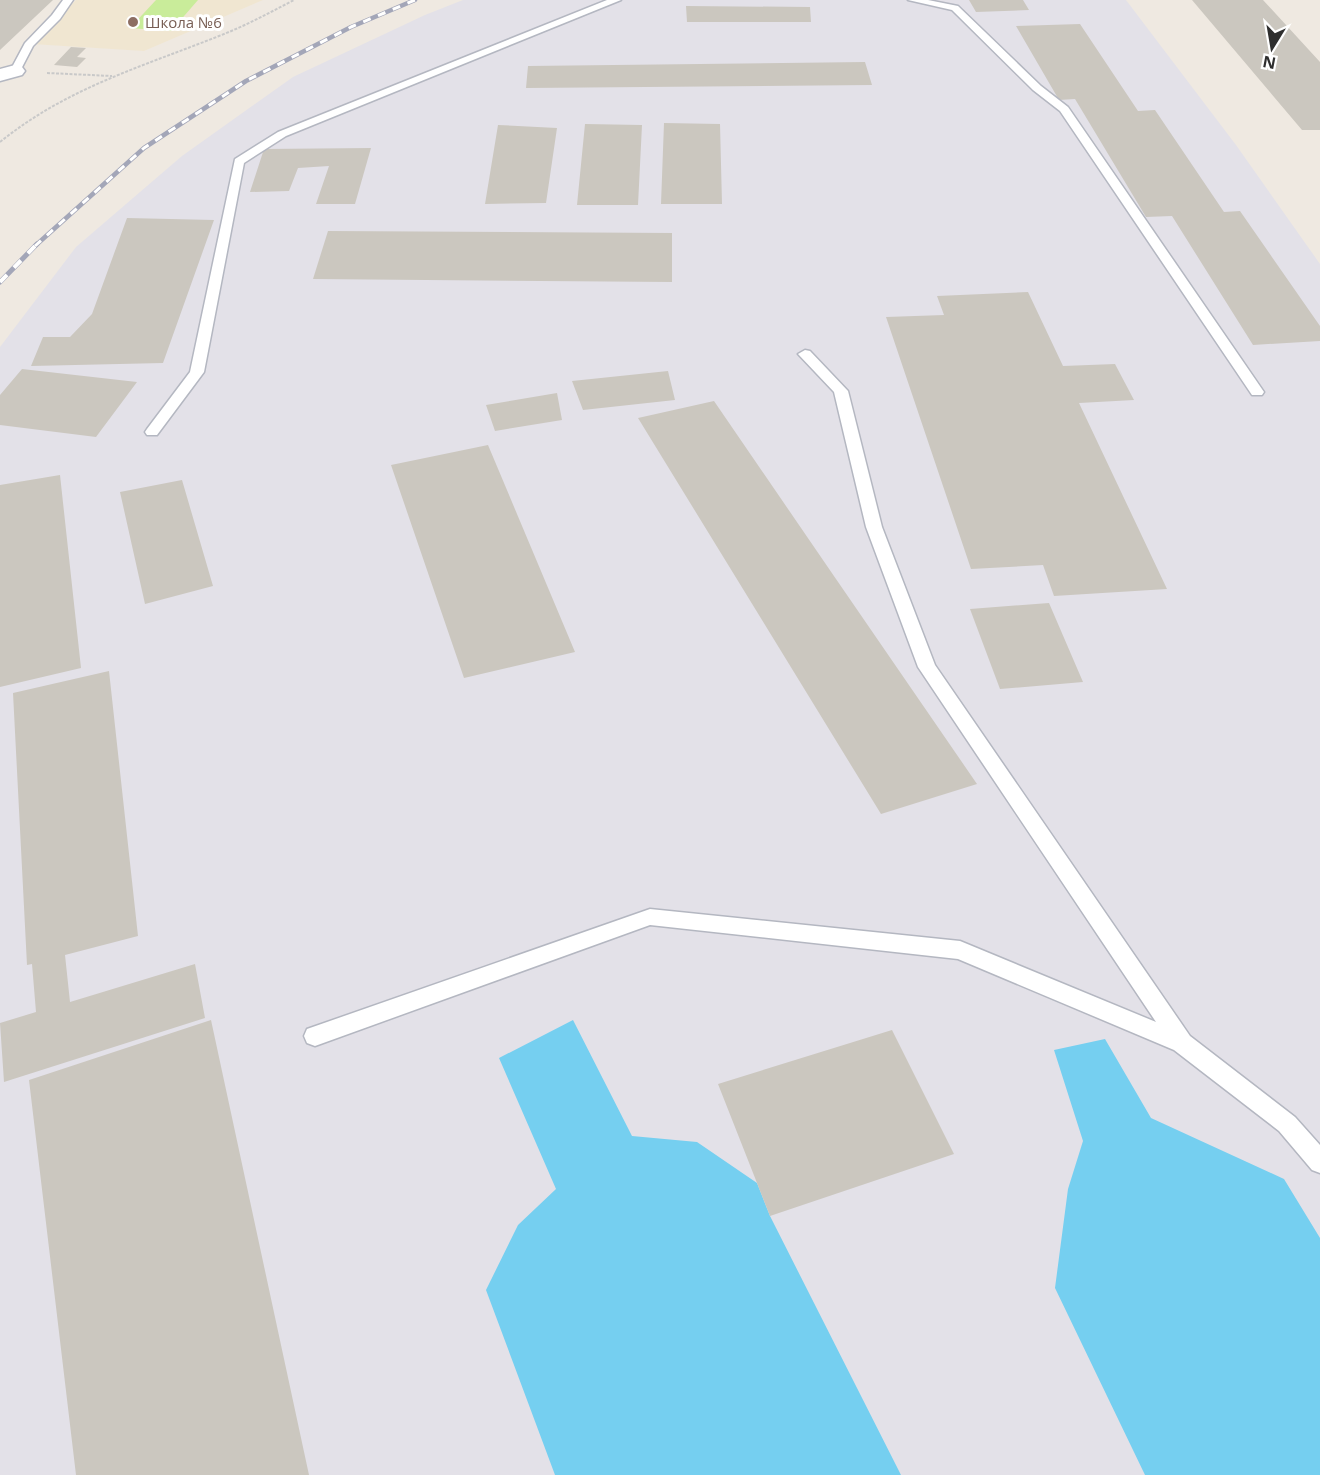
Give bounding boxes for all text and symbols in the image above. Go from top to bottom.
place label: Школа №6 [145,12,222,32]
marker: Школа №6 [126,15,140,29]
north arrow [1242,18,1302,78]
text: N [1261,51,1278,75]

